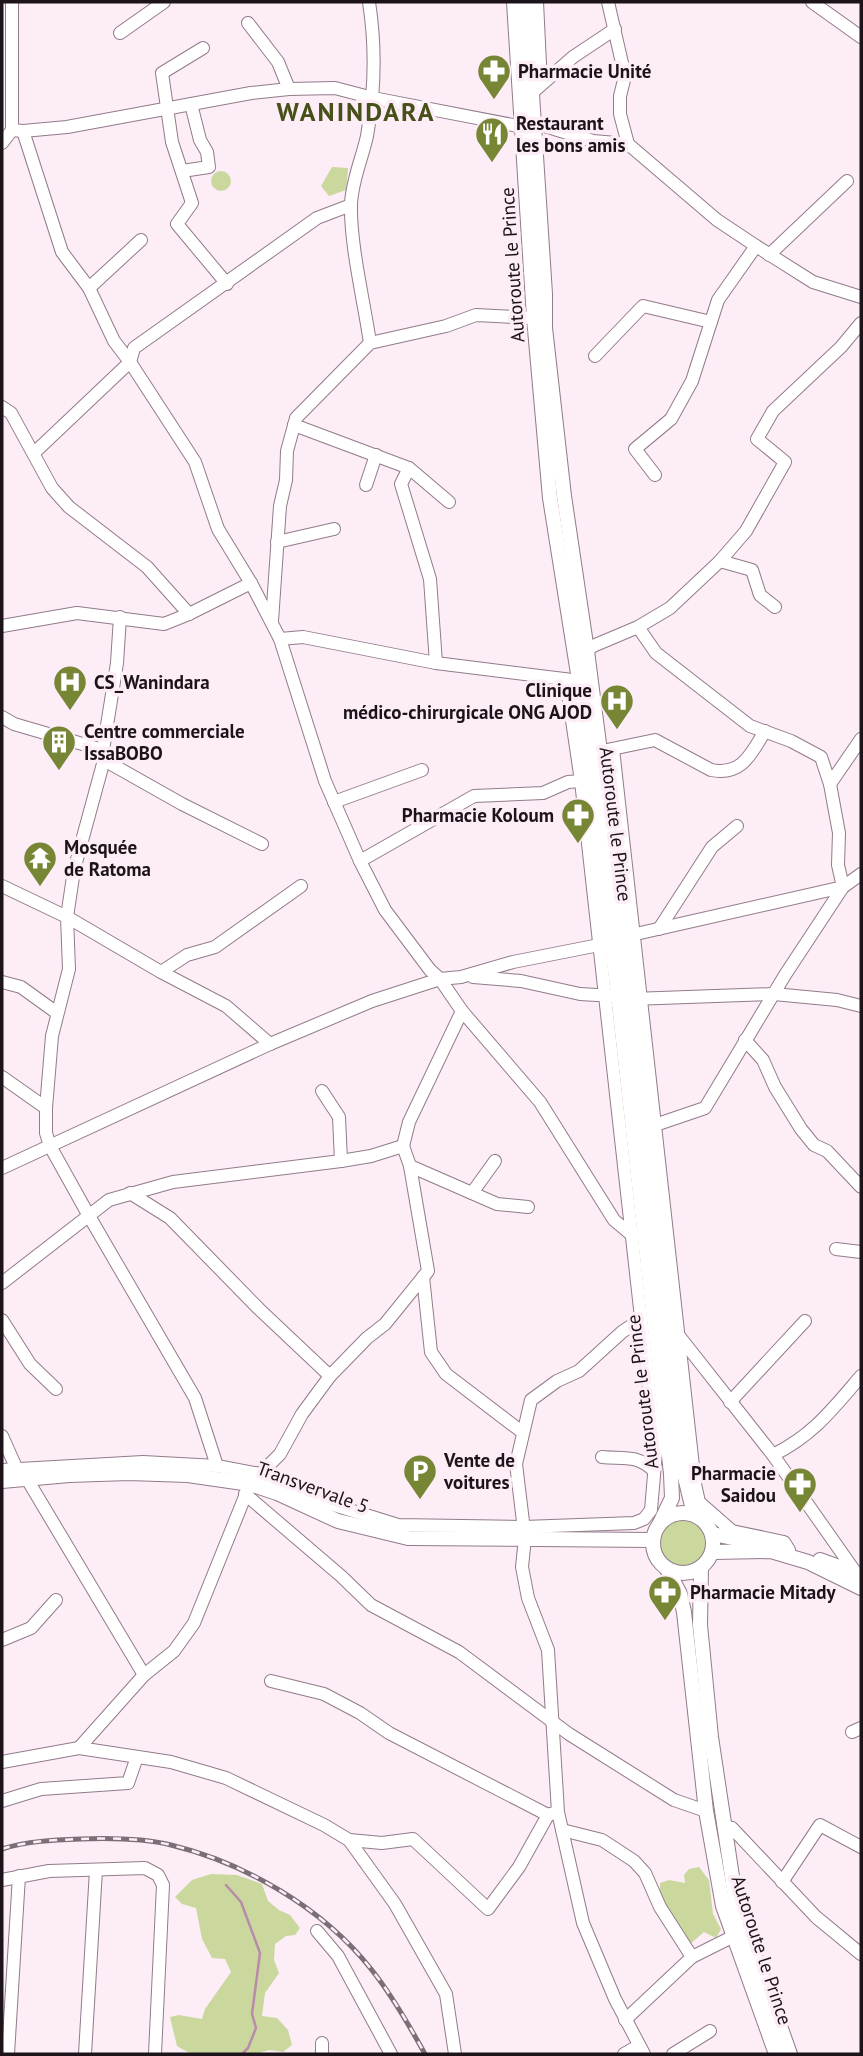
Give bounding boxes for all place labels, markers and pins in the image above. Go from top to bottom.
pharmacy icon: Pharmacie Unité [475,52,513,101]
place label: Pharmacie Unité [518,59,651,83]
place label: Restaurant les bons amis [516,111,625,157]
restaurant icon: Restaurant les bons amis [473,115,511,164]
hospital icon: CS_Wanindara [51,663,89,712]
place label: CS_Wanindara [94,670,210,694]
place label: Clinique médico-chirurgicale ONG AJOD [343,678,592,724]
hospital icon: Clinique médico-chirurgicale ONG AJOD [598,682,636,731]
place label: Centre commerciale IssaBOBO [84,719,245,765]
building icon: Centre commerciale IssaBOBO [40,723,78,772]
pharmacy icon: Pharmacie Koloum [559,796,597,845]
place label: Pharmacie Koloum [402,803,554,827]
place label: Mosquée de Ratoma [64,835,151,881]
temple icon: Mosquée de Ratoma [21,839,59,888]
place label: Vente de voitures [443,1448,515,1494]
parking icon: Vente de voitures [401,1452,439,1501]
place label: Pharmacie Saidou [691,1461,776,1507]
pharmacy icon: Pharmacie Saidou [781,1465,819,1514]
pharmacy icon: Pharmacie Mitady [646,1573,684,1622]
place label: Pharmacie Mitady [690,1580,836,1604]

